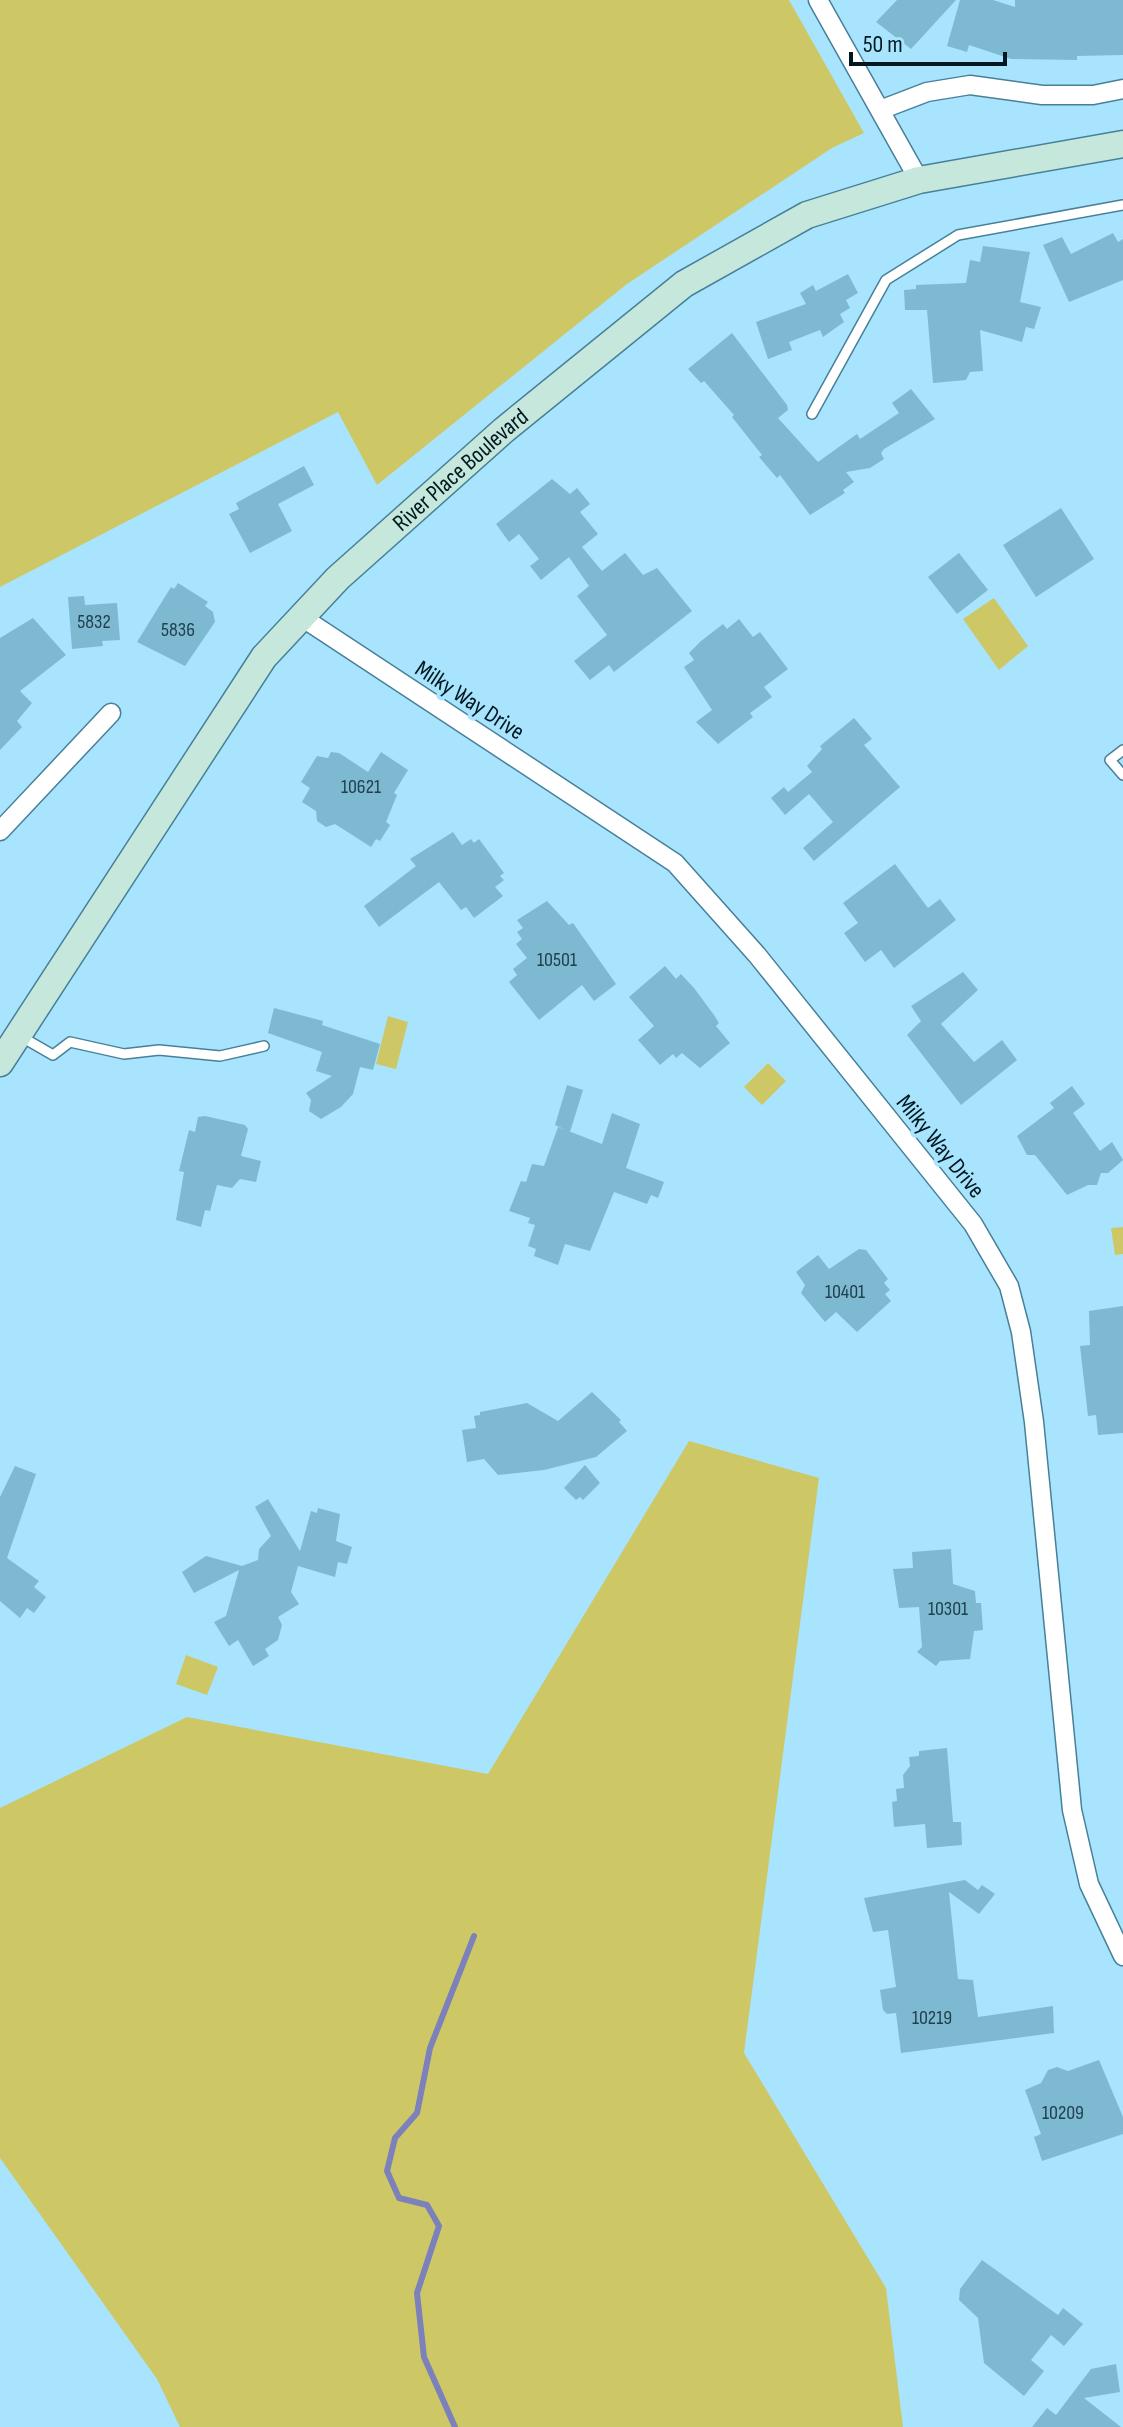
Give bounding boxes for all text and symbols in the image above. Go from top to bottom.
scale bar [851,16,1005,66]
text: 50 m [863,30,903,59]
street label: River Place Boulevard [387,402,534,537]
house number: 5832 [77,610,111,634]
house number: 5836 [161,618,195,642]
street label: Milky Way Drive [410,654,530,746]
house number: 10621 [341,775,381,799]
house number: 10501 [537,948,577,972]
street label: Milky Way Drive [890,1089,991,1204]
house number: 10401 [825,1280,865,1304]
house number: 10301 [928,1597,968,1621]
house number: 10219 [912,2006,952,2030]
house number: 10209 [1042,2101,1084,2125]

